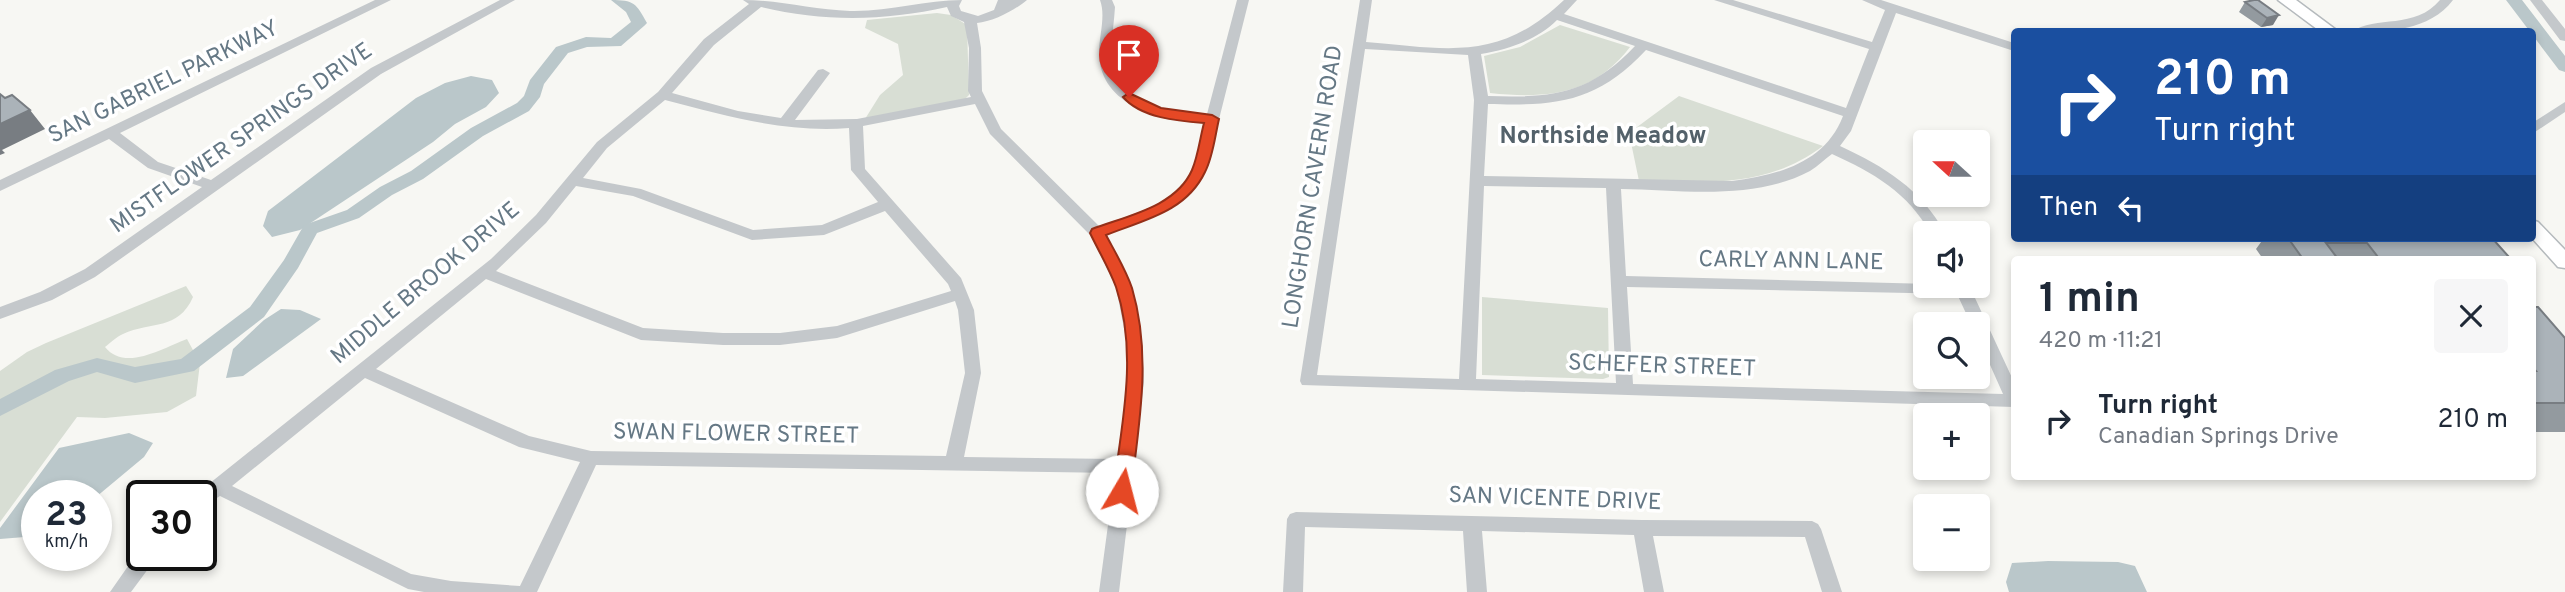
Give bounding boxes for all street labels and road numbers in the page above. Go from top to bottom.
street label: SAN GABRIEL PARKWAY [44,15,284,151]
street label: MISTFLOWER SPRINGS DRIVE [105,37,379,241]
street label: LONGHORN CAVERN ROAD [1277,43,1351,331]
street label: MIDDLE BROOK DRIVE [326,196,526,372]
street label: CARLY ANN LANE [1698,246,1884,278]
street label: SCHEFER STREET [1568,349,1756,385]
street label: SWAN FLOWER STREET [613,418,859,452]
street label: SAN VICENTE DRIVE [1448,482,1662,518]

